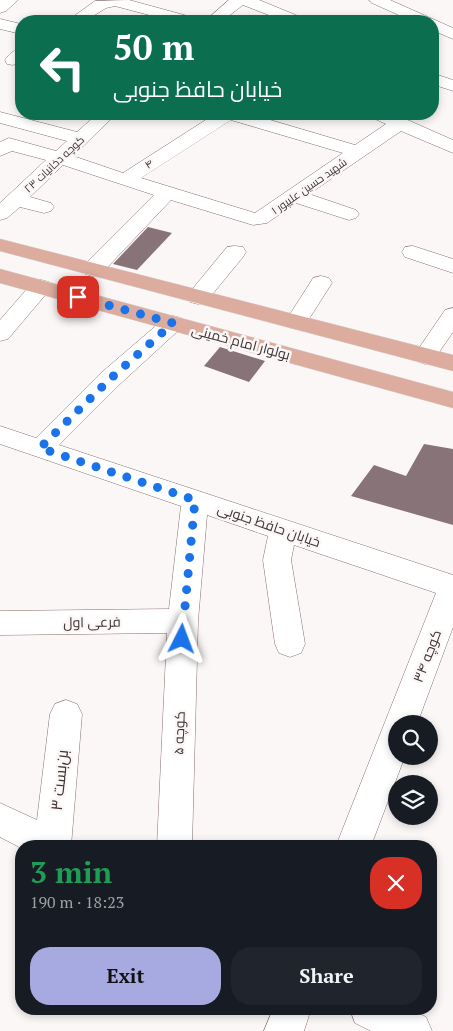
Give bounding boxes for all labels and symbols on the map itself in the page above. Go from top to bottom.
street label: کوچه دخانیات ۲۳ [21,133,87,195]
street label: شهید حسین علیپور ۱ [269,155,349,217]
street label: ۴ [142,156,156,172]
pin [57,276,99,318]
street label: بولوار امام خمینی [189,319,293,365]
street label: خیابان حافظ جنوبی [215,498,323,551]
street label: فرعی اول [63,611,121,632]
position arrow [155,612,207,664]
street label: کوچه ۳۴ [408,627,446,685]
street label: کوچه ۵ [168,711,190,755]
street label: بن‌بست ۳ [45,748,73,812]

